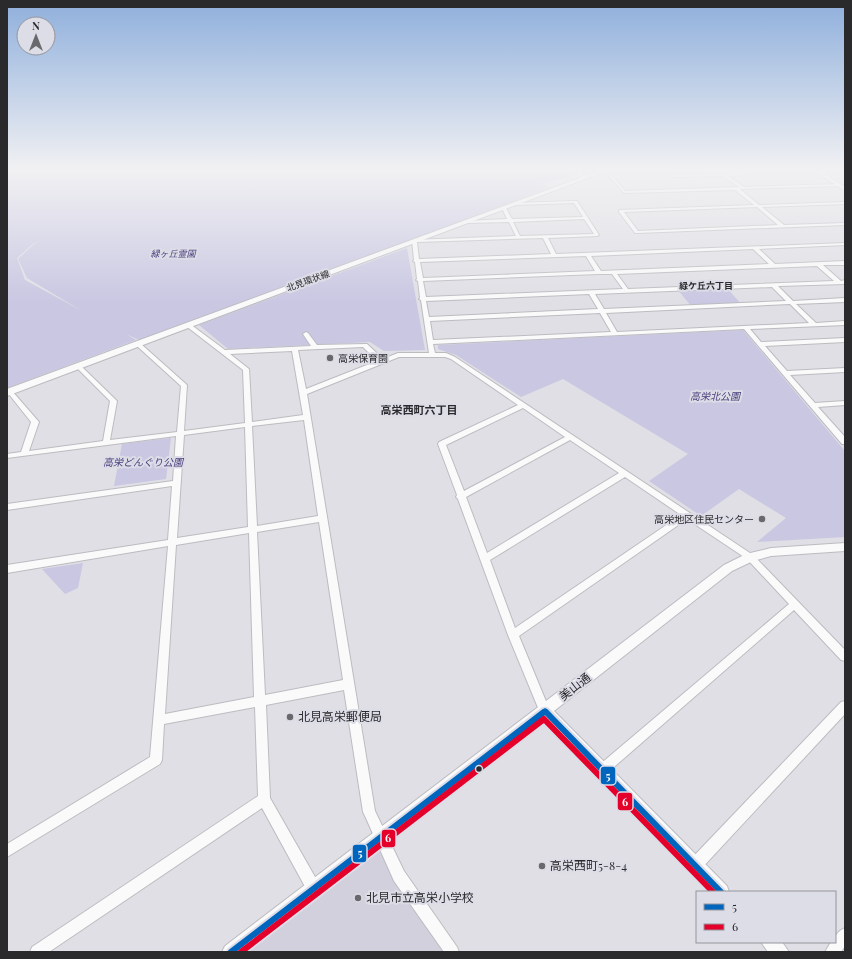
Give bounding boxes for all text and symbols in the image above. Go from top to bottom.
north arrow [16,16,56,56]
text: N [32,18,40,33]
park label: 緑ヶ丘霊園 [150,247,197,259]
street label: 北見環状線 [284,266,332,293]
district label: 緑ケ丘六丁目 [679,279,733,291]
place label: 高栄保育園 [338,351,388,365]
marker: 高栄保育園 [325,353,335,363]
park label: 高栄北公園 [690,389,742,403]
district label: 高栄西町六丁目 [381,402,458,417]
park label: 高栄どんぐり公園 [103,455,185,469]
place label: 高栄地区住民センター [654,512,754,526]
marker: 高栄地区住民センター [757,514,767,524]
street label: 美山通 [555,669,593,704]
place label: 北見高栄郵便局 [298,708,382,724]
marker: 北見高栄郵便局 [285,712,295,722]
unlabelled marker [474,764,484,774]
line badge: 5 [600,766,616,785]
text: 5 [605,768,611,783]
line badge: 6 [617,792,633,811]
text: 6 [622,794,628,809]
line badge: 6 [381,829,396,848]
text: 6 [385,830,391,845]
line badge: 5 [352,844,367,863]
text: 5 [357,845,363,860]
place label: 高栄西町5-8-4 [550,857,627,873]
marker: 高栄西町5-8-4 [537,861,547,871]
place label: 北見市立高栄小学校 [366,889,474,905]
legend [696,891,836,943]
marker: 北見市立高栄小学校 [353,893,363,903]
text: 5 [732,898,737,914]
text: 6 [732,918,738,934]

